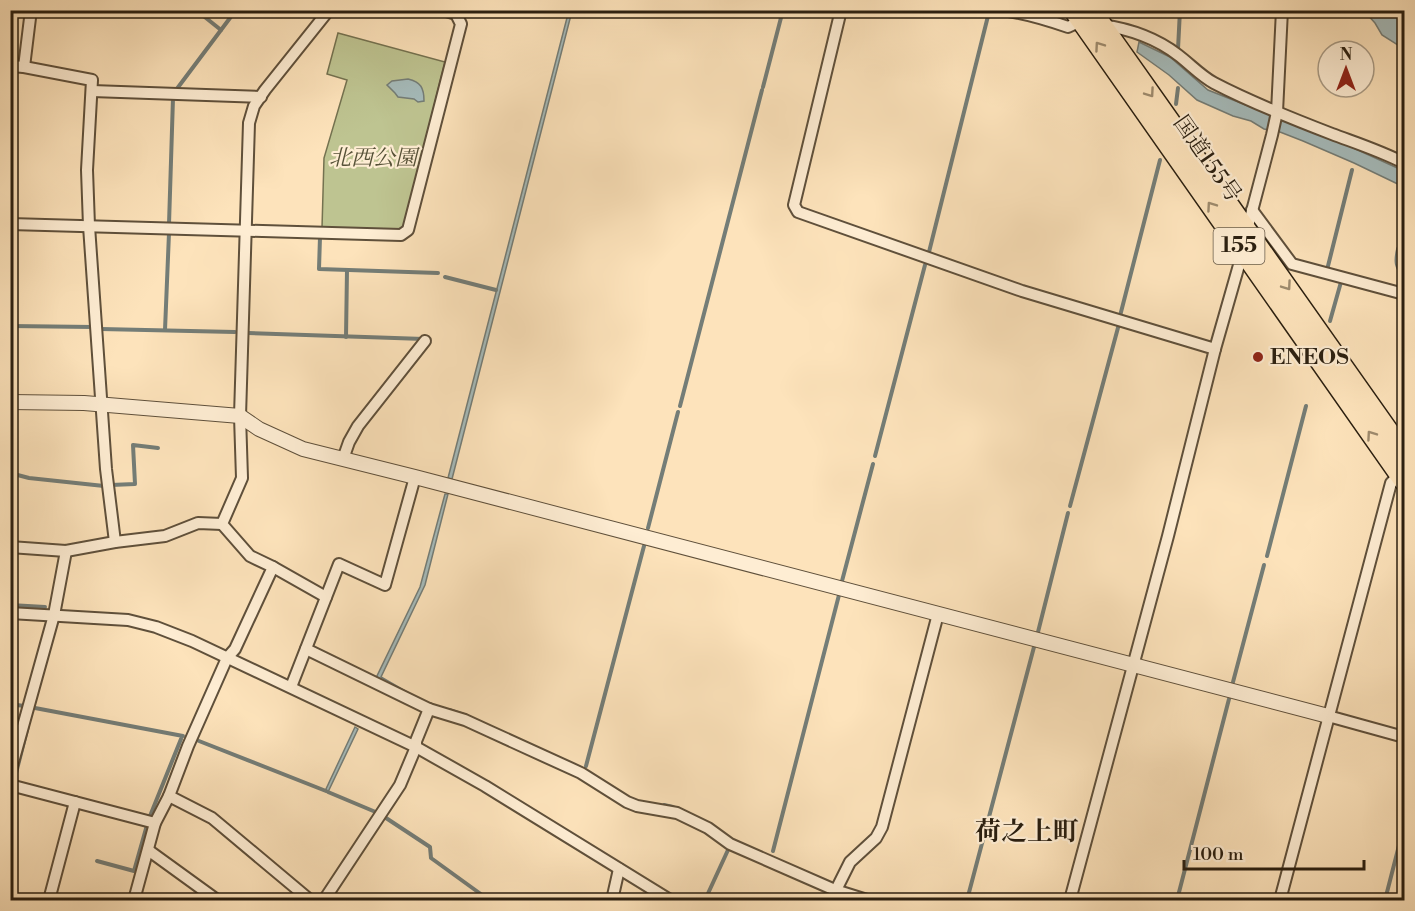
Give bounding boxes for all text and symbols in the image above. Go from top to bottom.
north arrow [1316,39,1376,99]
one-way arrow [1095,42,1106,53]
text: N [1340,45,1353,65]
one-way arrow [1143,86,1154,97]
street label: 国道155号 [1167,110,1247,208]
park label: 北西公園 [329,145,420,172]
one-way arrow [1207,201,1218,212]
road number: 155 [1214,228,1264,264]
one-way arrow [1280,280,1291,291]
place label: ENEOS [1270,344,1349,371]
marker: ENEOS [1251,350,1265,364]
one-way arrow [1367,430,1378,441]
district label: 荷之上町 [975,816,1079,848]
scale bar [1184,833,1364,871]
text: 100 m [1193,843,1244,866]

